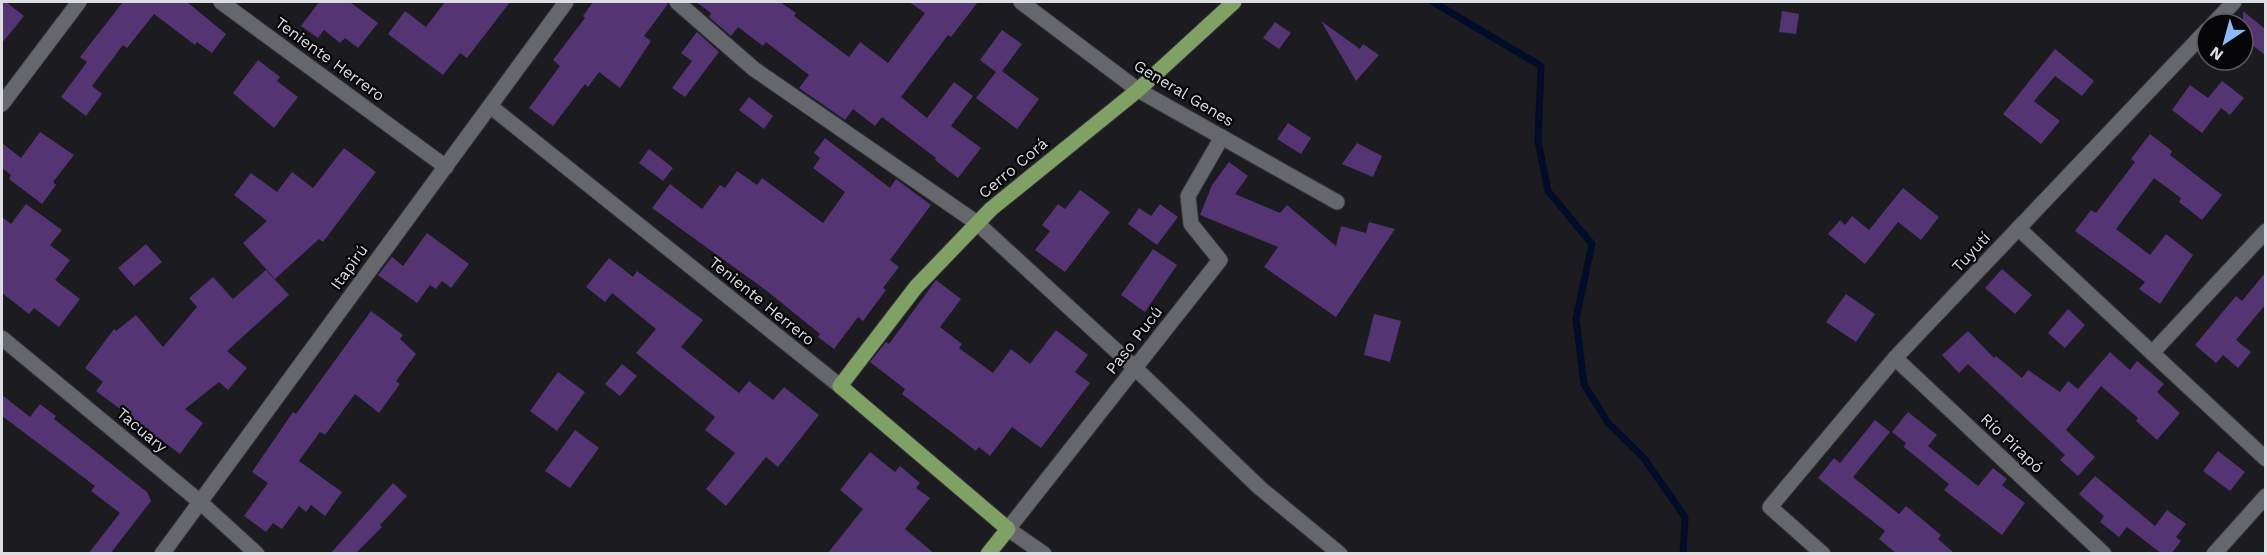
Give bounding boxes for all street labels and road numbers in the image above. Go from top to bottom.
street label: Teniente Herrero [272,13,388,105]
street label: General Genes [1130,56,1238,130]
street label: Cerro Corá [975,134,1051,202]
street label: Tuyutí [1948,228,1994,276]
street label: Itapirú [326,241,372,293]
street label: Teniente Herrero [705,253,819,349]
street label: Paso Pucú [1102,302,1166,378]
street label: Tacuary [113,404,172,457]
street label: Río Pirapó [1977,409,2047,477]

